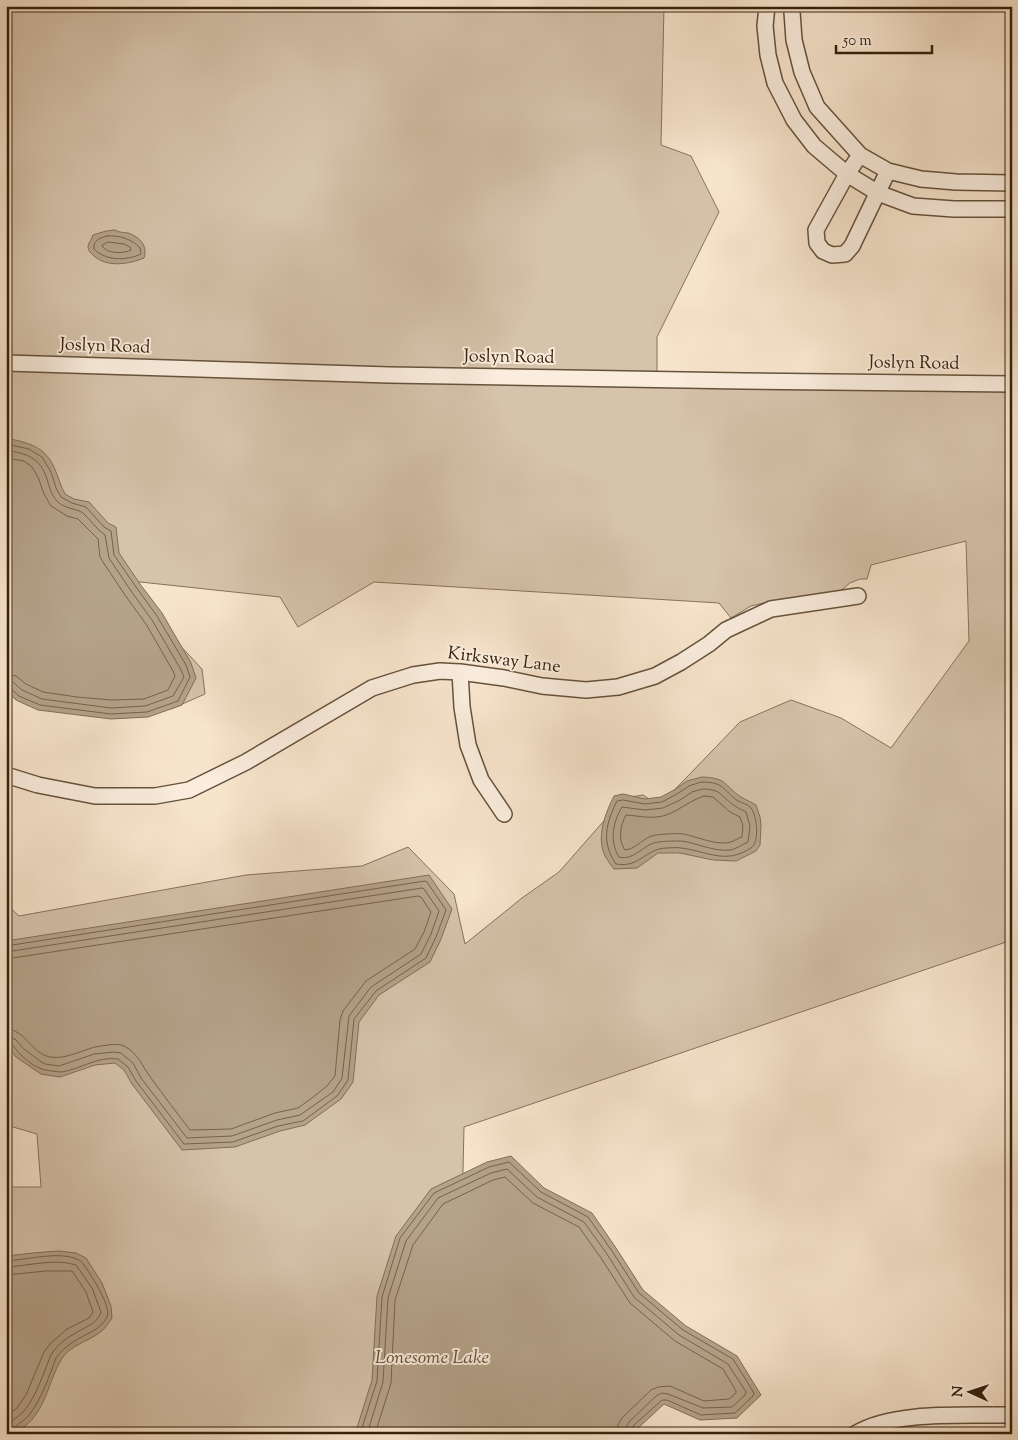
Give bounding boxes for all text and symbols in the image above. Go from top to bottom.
scale bar [836,22,932,54]
text: 50 m [842,31,872,52]
street label: Joslyn Road [58,332,151,362]
street label: Joslyn Road [462,344,555,372]
street label: Joslyn Road [867,350,960,378]
street label: Kirksway Lane [446,641,562,681]
water label: Lonesome Lake [375,1345,490,1372]
north arrow [946,1368,996,1418]
text: N [949,1385,969,1398]

